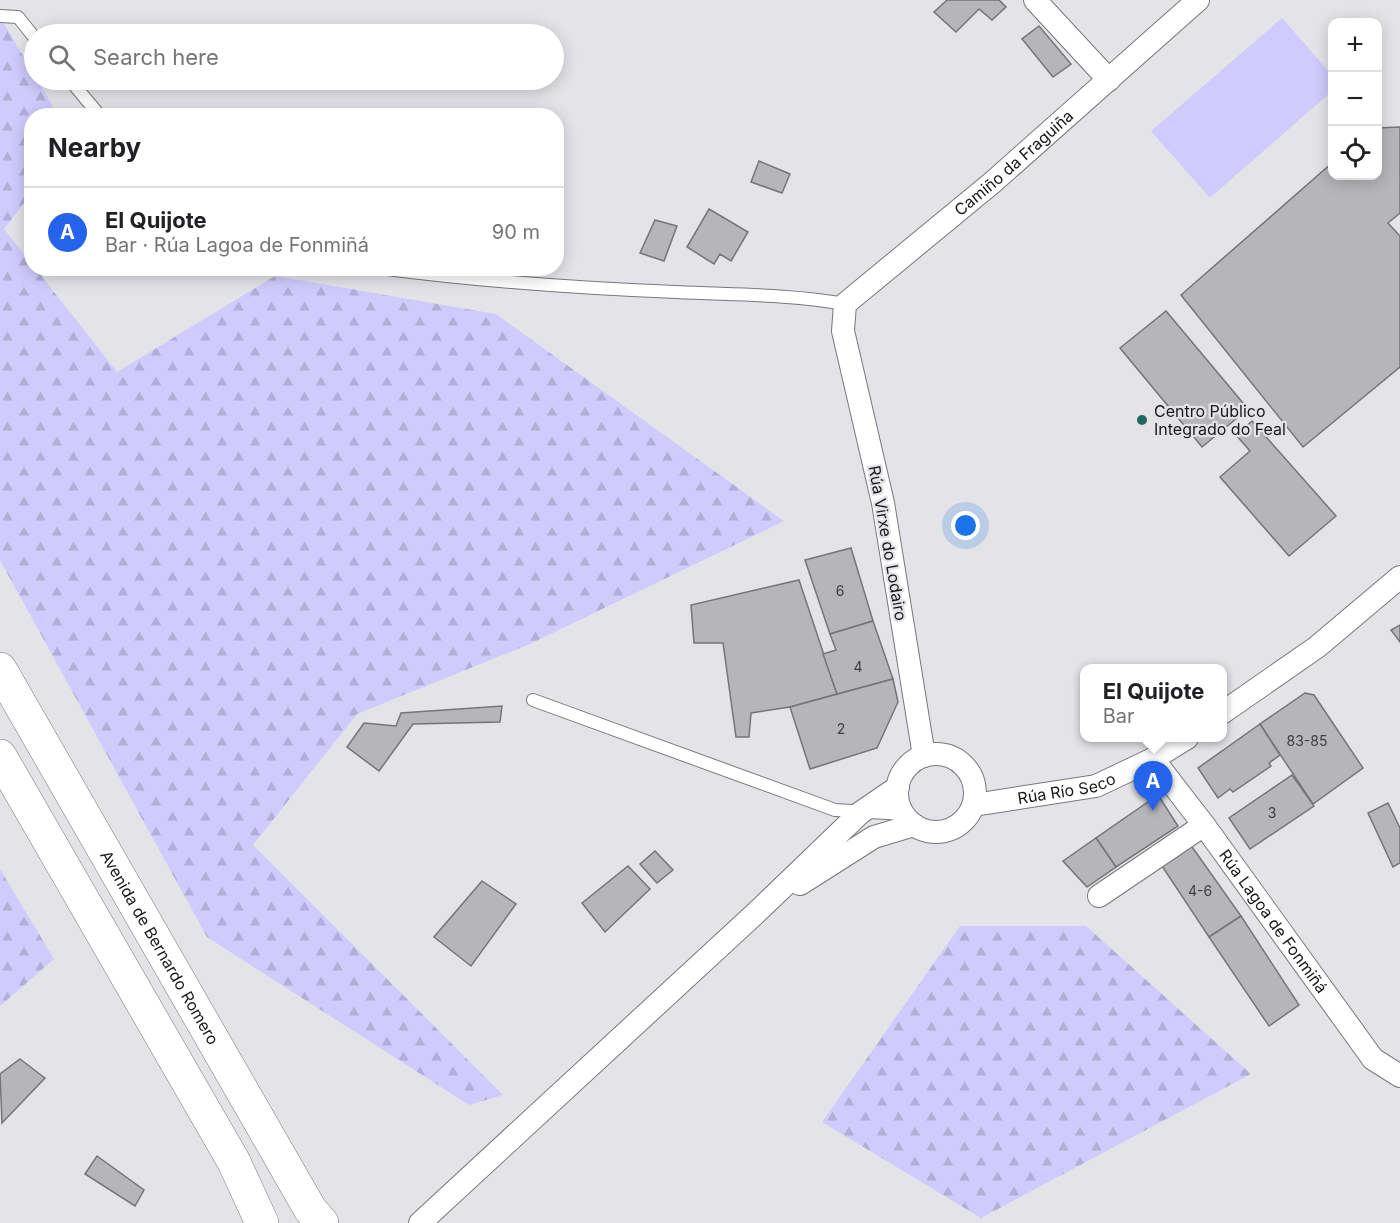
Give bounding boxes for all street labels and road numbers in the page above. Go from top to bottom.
street label: Camiño da Fraguiña [950,106,1077,220]
street label: Rúa Virxe do Lodairo [865,464,911,622]
street label: Rúa Río Seco [1016,768,1119,808]
street label: Rúa Lagoa de Fonmiñá [1215,846,1332,997]
street label: Avenida de Bernardo Romero [96,847,223,1048]

